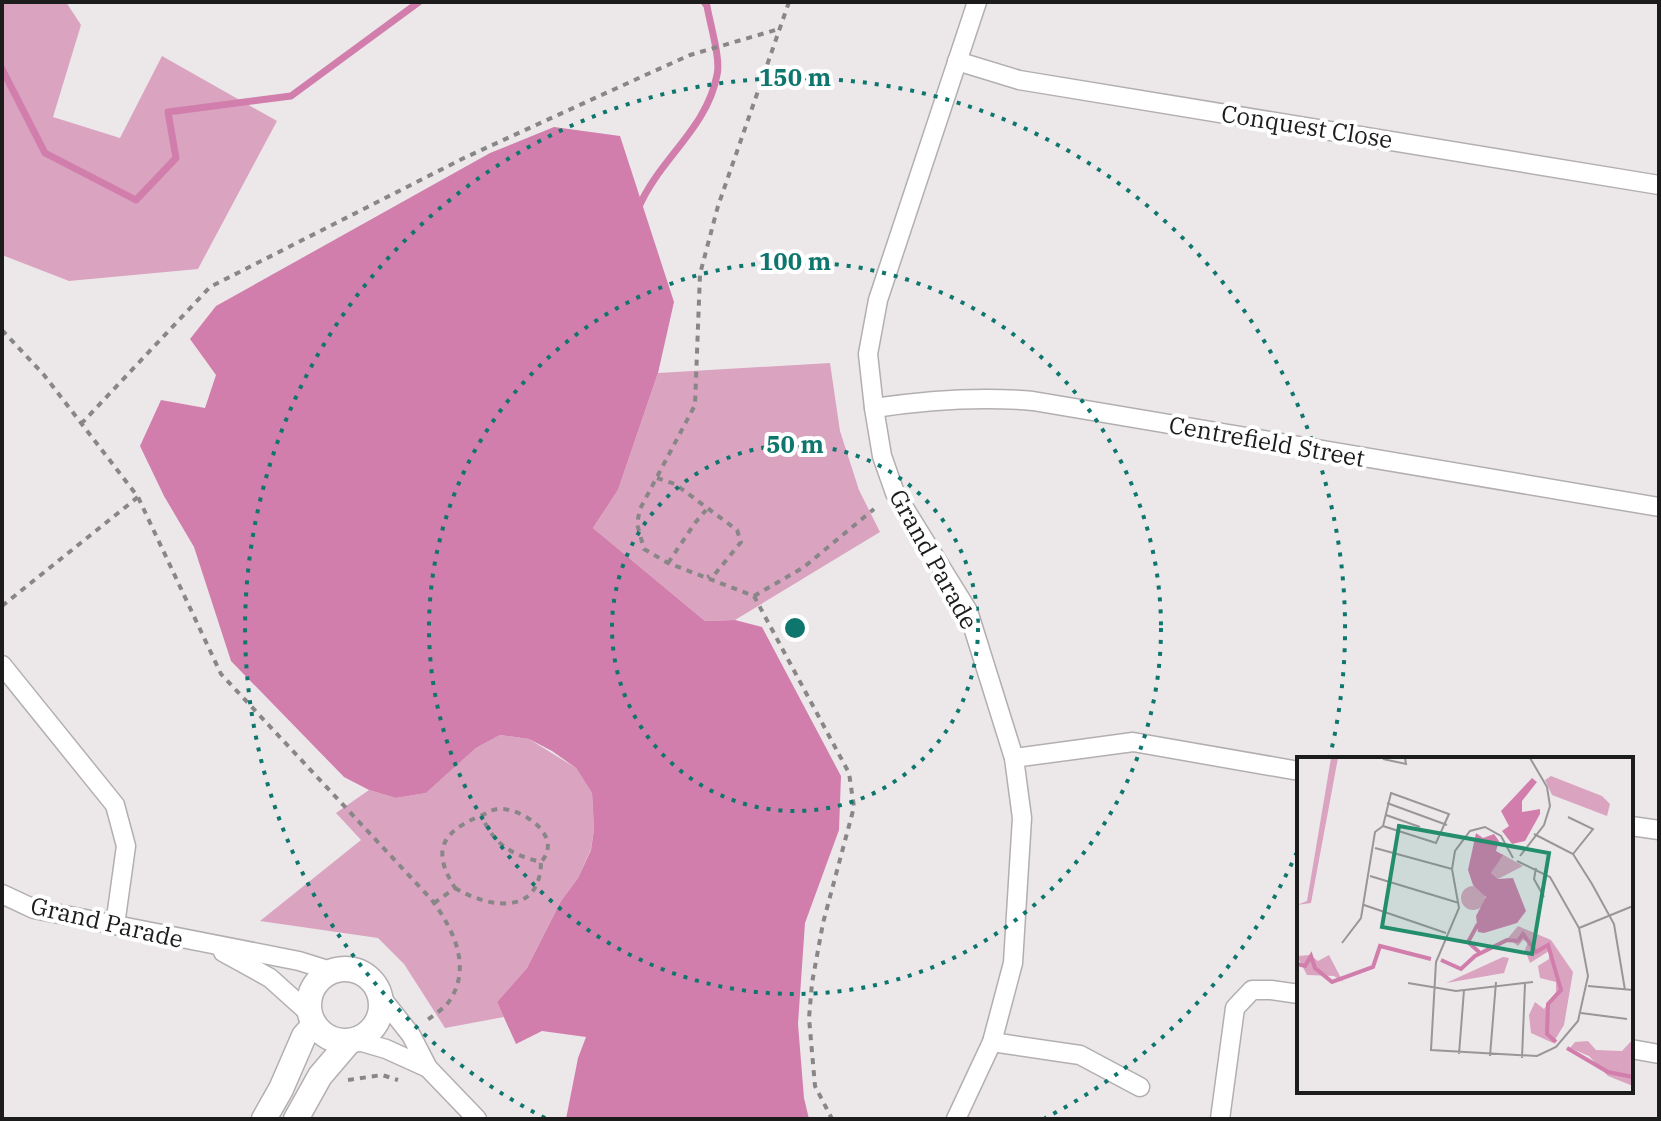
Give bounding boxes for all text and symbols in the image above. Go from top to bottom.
text: 150 m [759,61,831,93]
street label: Conquest Close [1219,97,1395,155]
text: 100 m [759,245,831,277]
street label: Centrefield Street [1167,408,1367,474]
text: 50 m [766,428,824,460]
street label: Grand Parade [882,483,986,635]
centre of rings [781,614,809,642]
inset map [1297,757,1633,1093]
street label: Grand Parade [28,889,186,955]

